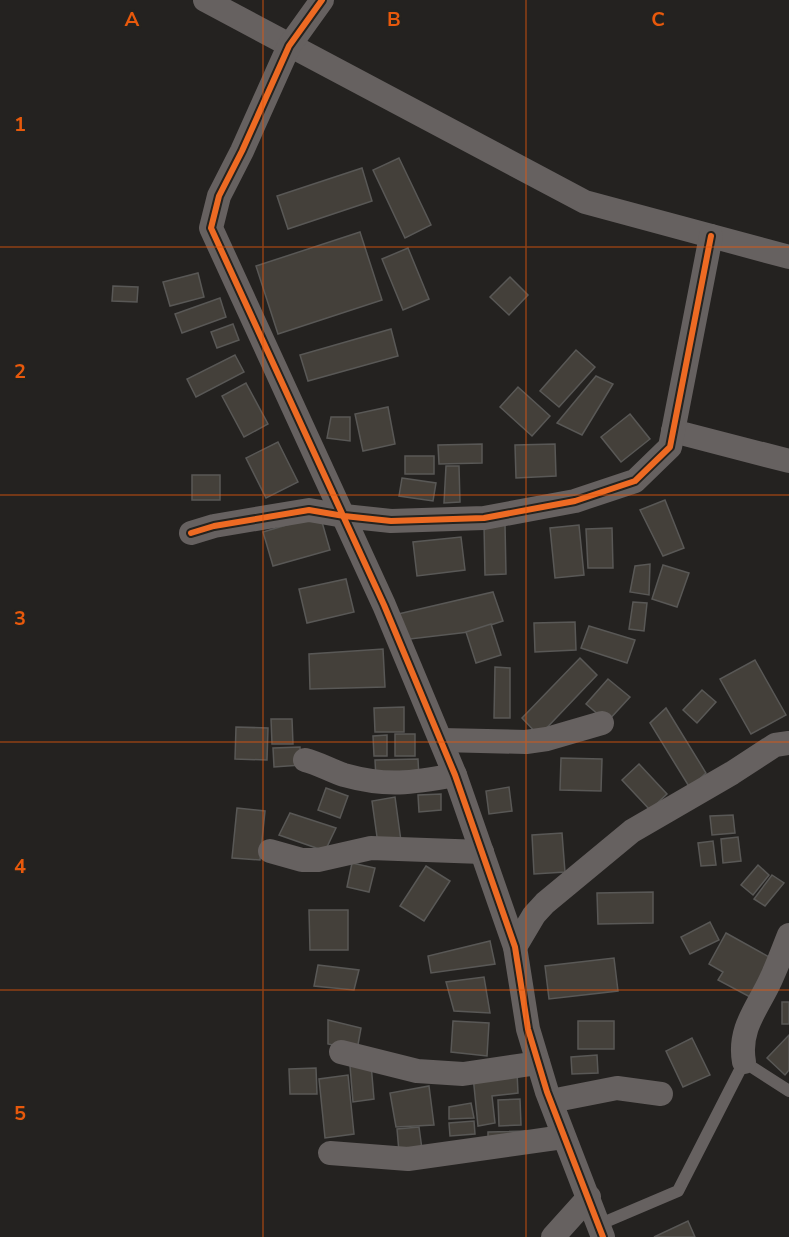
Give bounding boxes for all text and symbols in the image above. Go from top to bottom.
text: A [125,6,140,33]
text: B [387,6,401,33]
text: C [651,6,665,33]
text: 1 [14,111,26,138]
text: 2 [14,358,26,385]
text: 3 [14,605,26,632]
text: 4 [14,853,26,880]
text: 5 [14,1100,26,1127]

